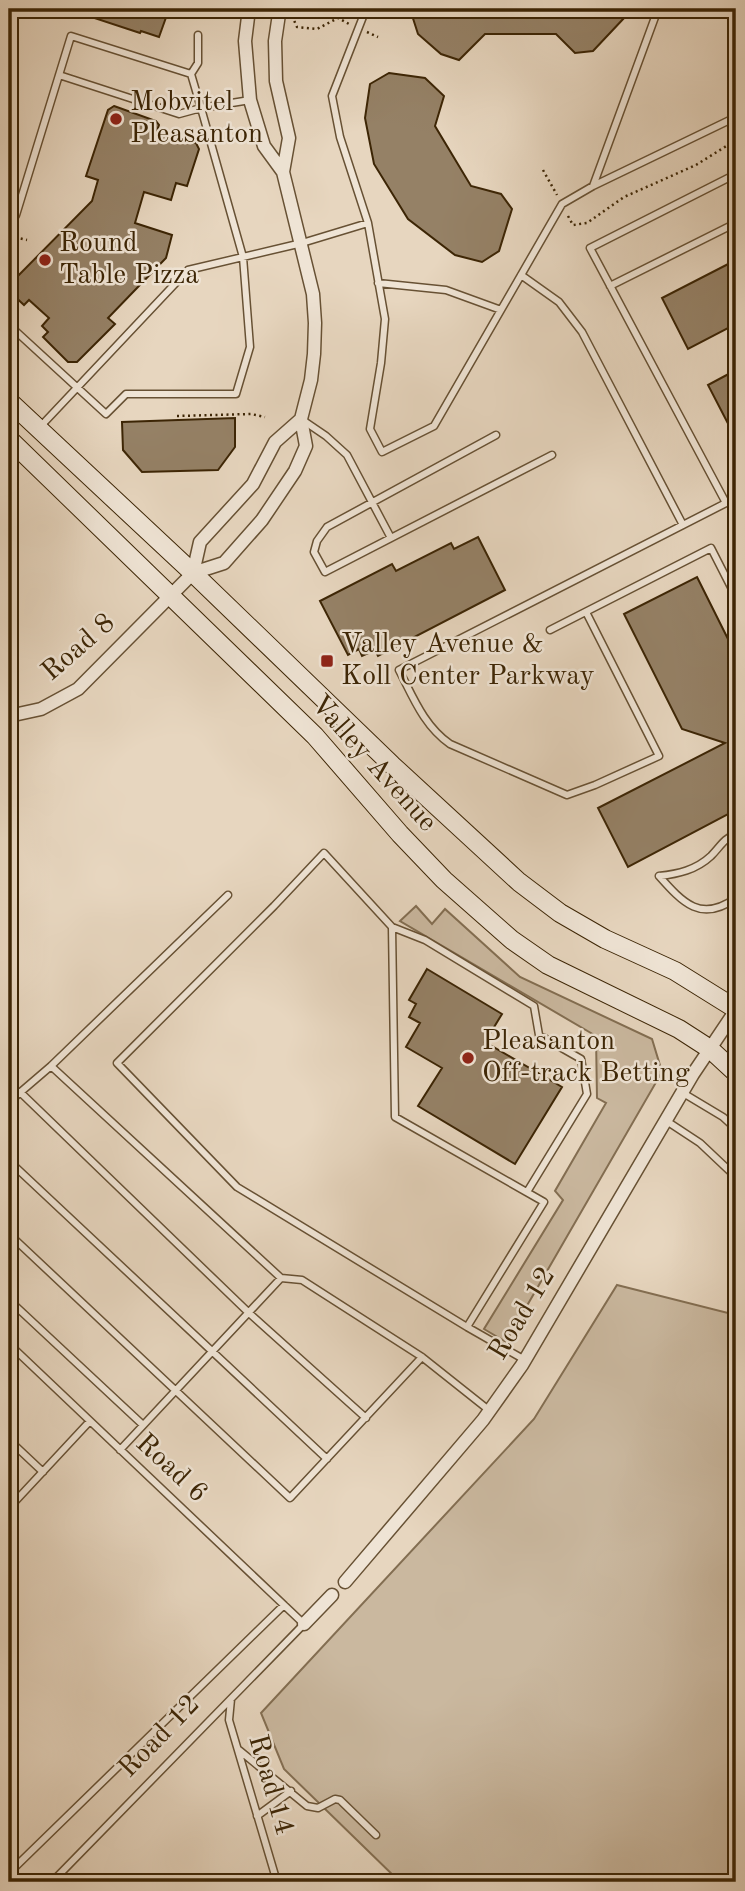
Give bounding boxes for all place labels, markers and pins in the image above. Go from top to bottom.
place label: Mobvitel Pleasanton [130,89,263,149]
marker: Mobvitel Pleasanton [108,111,124,127]
place label: Round Table Pizza [59,230,199,290]
marker: Round Table Pizza [37,252,53,268]
place label: Valley Avenue & Koll Center Parkway [341,631,595,691]
marker: Valley Avenue & Koll Center Parkway [319,653,335,669]
place label: Pleasanton Off-track Betting [482,1028,690,1088]
marker: Pleasanton Off-track Betting [460,1050,476,1066]

